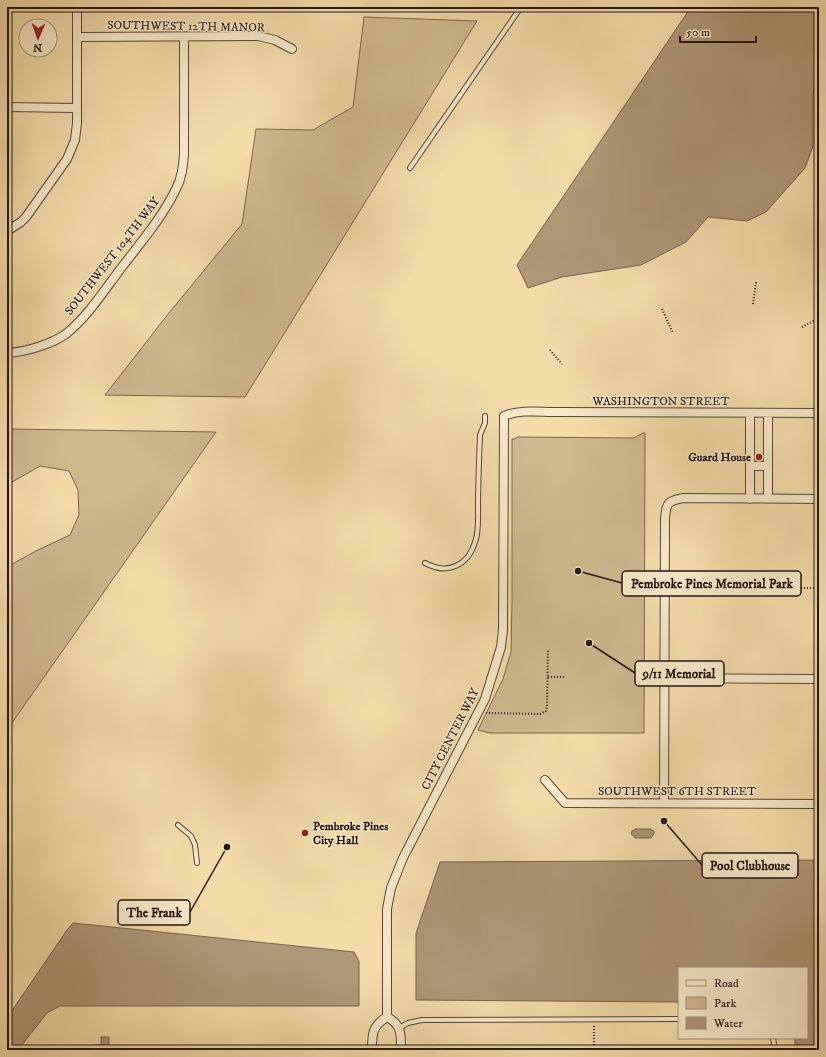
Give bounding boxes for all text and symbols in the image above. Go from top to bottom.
north arrow [18,18,58,58]
street label: SOUTHWEST 12TH MANOR [107,18,265,35]
scale bar [680,18,756,44]
text: 50 m [686,25,710,40]
text: N [33,40,42,54]
street label: SOUTHWEST 104TH WAY [62,194,163,318]
street label: WASHINGTON STREET [591,394,730,409]
place label: Guard House [688,450,751,465]
marker: Guard House [754,452,764,462]
callout: Pembroke Pines Memorial Park [622,571,801,596]
text: Pembroke Pines Memorial Park [631,576,794,592]
callout: 9/11 Memorial [635,661,724,686]
text: 9/11 Memorial [641,666,717,682]
street label: CITY CENTER WAY [418,685,483,793]
street label: SOUTHWEST 6TH STREET [598,784,756,799]
place label: Pembroke Pines City Hall [313,819,388,848]
marker: Pembroke Pines City Hall [300,828,310,838]
callout: Pool Clubhouse [702,853,798,878]
text: Pool Clubhouse [710,858,791,874]
callout: The Frank [118,900,190,925]
text: The Frank [125,905,182,921]
legend [678,967,808,1039]
text: Road [714,976,739,991]
text: Park [714,996,736,1011]
text: Water [713,1016,743,1031]

